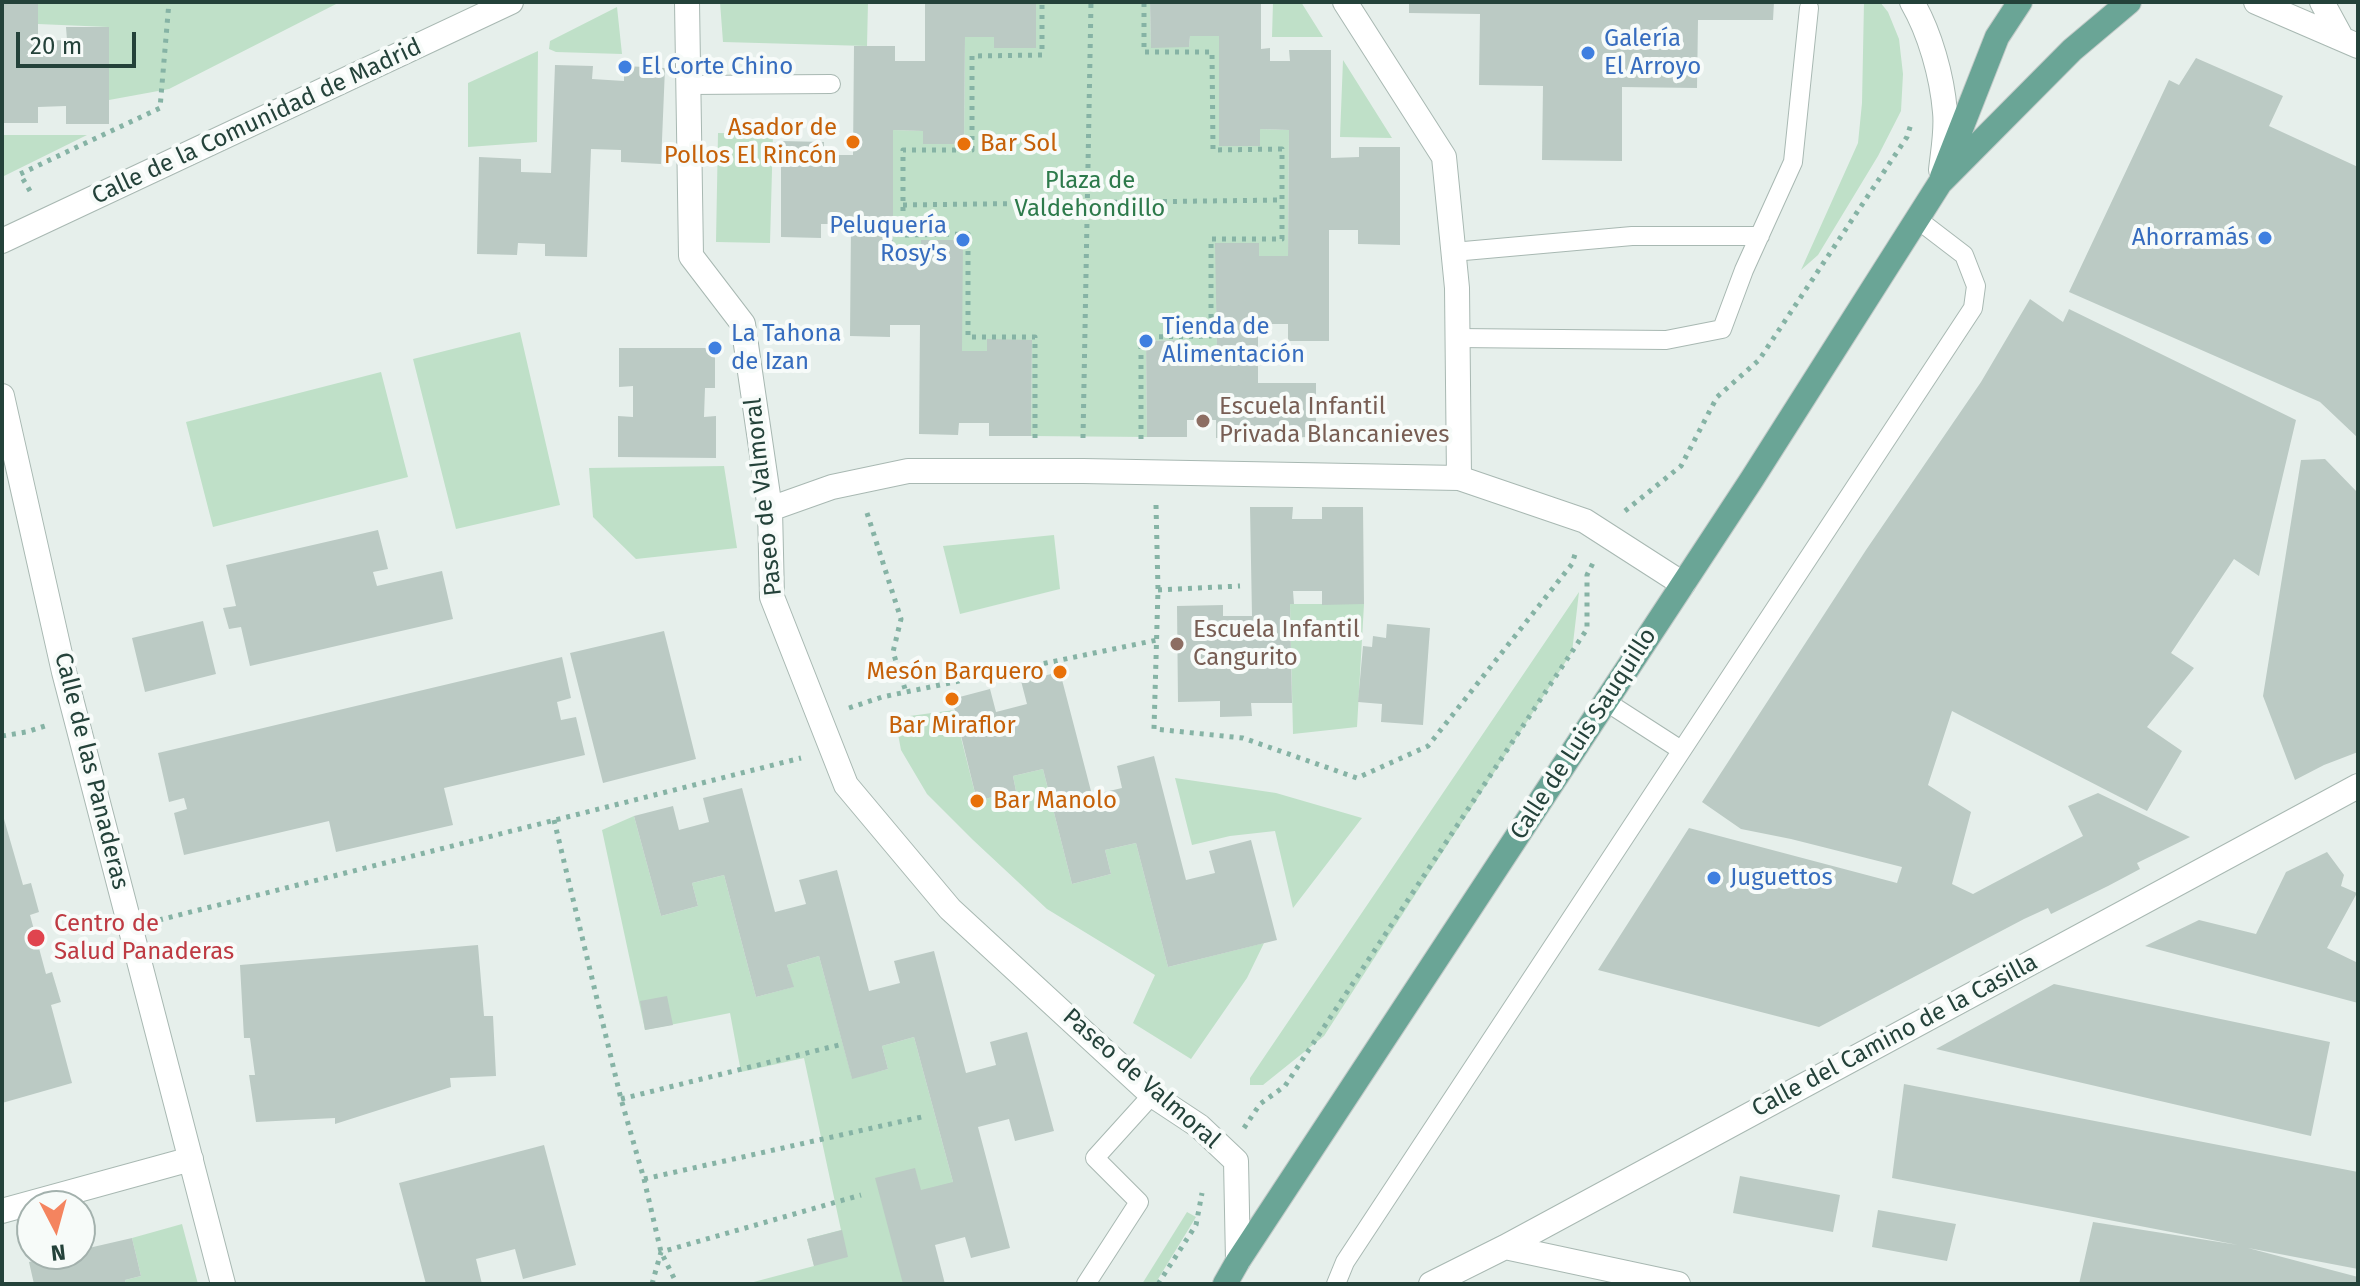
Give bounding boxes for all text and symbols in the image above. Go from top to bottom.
scale bar [20,16,140,66]
place label: Galería El Arroyo [1604,25,1701,81]
text: 20 m [30,32,82,60]
street label: Calle de la Comunidad de Madrid [88,33,426,211]
marker: Galería El Arroyo [1579,44,1597,62]
place label: El Corte Chino [641,53,793,81]
marker: El Corte Chino [616,58,634,76]
place label: Asador de Pollos El Rincón [664,114,837,170]
place label: Bar Sol [980,130,1057,158]
marker: Asador de Pollos El Rincón [844,133,862,151]
marker: Bar Sol [955,135,973,153]
park label: Plaza de Valdehondillo [1015,167,1165,223]
place label: Peluquería Rosy's [829,212,947,268]
place label: Ahorramás [2132,224,2249,252]
marker: Ahorramás [2256,229,2274,247]
marker: Peluquería Rosy's [954,231,972,249]
place label: Tienda de Alimentación [1162,313,1305,369]
place label: La Tahona de Izan [731,320,842,376]
marker: Tienda de Alimentación [1137,332,1155,350]
marker: La Tahona de Izan [706,339,724,357]
place label: Escuela Infantil Privada Blancanieves [1219,393,1449,449]
street label: Paseo de Valmoral [739,397,789,597]
marker: Escuela Infantil Privada Blancanieves [1194,412,1212,430]
place label: Escuela Infantil Cangurito [1193,616,1360,672]
street label: Calle de Luis Sauquillo [1505,623,1663,845]
marker: Escuela Infantil Cangurito [1168,635,1186,653]
street label: Calle de las Panaderas [48,650,134,892]
place label: Mesón Barquero [866,658,1044,686]
marker: Mesón Barquero [1051,663,1069,681]
marker: Bar Miraflor [943,690,961,708]
place label: Bar Miraflor [888,712,1016,740]
place label: Bar Manolo [993,787,1117,815]
marker: Bar Manolo [968,792,986,810]
place label: Juguettos [1730,864,1833,892]
marker: Juguettos [1705,869,1723,887]
place label: Centro de Salud Panaderas [54,910,234,966]
marker: Centro de Salud Panaderas [25,927,47,949]
street label: Calle del Camino de la Casilla [1747,948,2043,1124]
street label: Paseo de Valmoral [1056,1003,1226,1155]
north arrow [16,1190,96,1270]
text: N [50,1238,67,1267]

